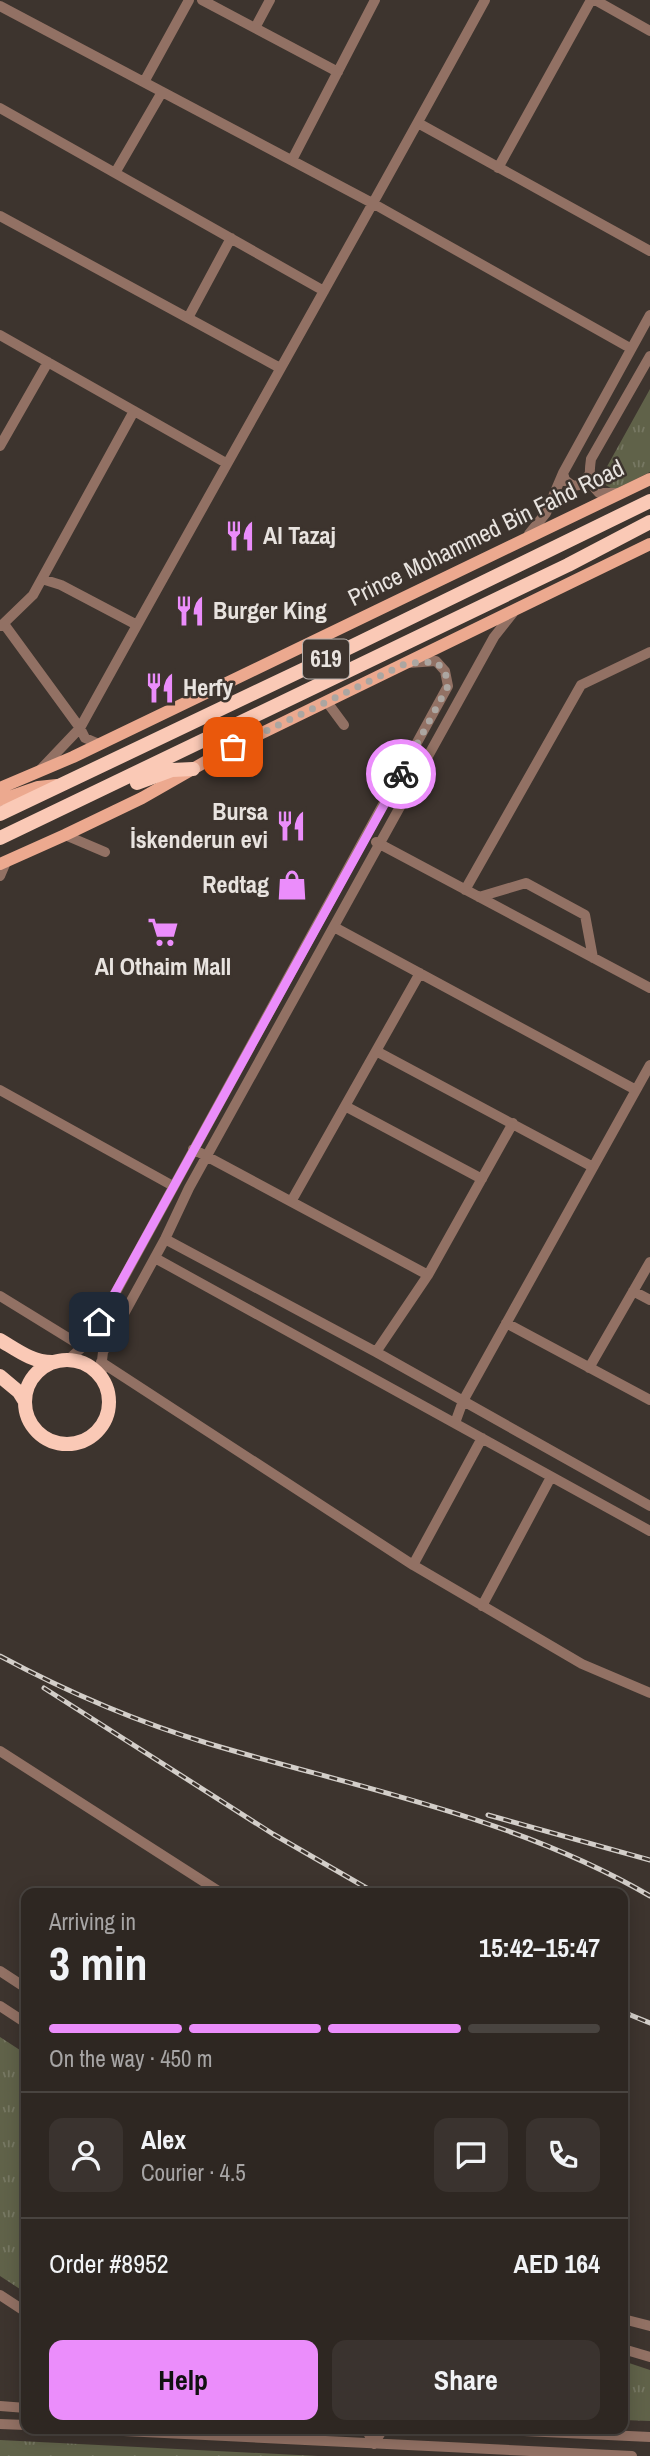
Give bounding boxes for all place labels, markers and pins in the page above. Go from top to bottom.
restaurant icon: Al Tazaj [223,519,257,553]
place label: Al Tazaj [263,519,336,551]
restaurant icon: Burger King [173,594,207,628]
place label: Burger King [213,594,327,626]
restaurant icon: Herfy [143,671,177,705]
place label: Herfy [183,671,233,703]
pin [203,717,263,777]
place label: Bursa İskenderun evi [130,795,268,855]
restaurant icon: Bursa İskenderun evi [274,809,308,843]
place label: Redtag [202,868,269,900]
shop icon: Redtag [275,868,309,902]
supermarket icon: Al Othaim Mall [146,915,180,949]
place label: Al Othaim Mall [95,950,231,982]
pin [69,1292,129,1352]

